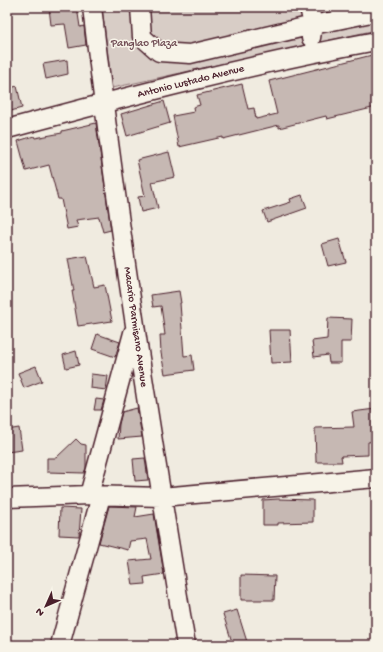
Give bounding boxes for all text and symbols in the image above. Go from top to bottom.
park label: Panglao Plaza [110,38,178,50]
street label: Antonio Lustado Avenue [136,63,246,101]
street label: Macario Parmisano Avenue [121,266,149,388]
north arrow [26,586,66,626]
text: N [34,605,47,618]

